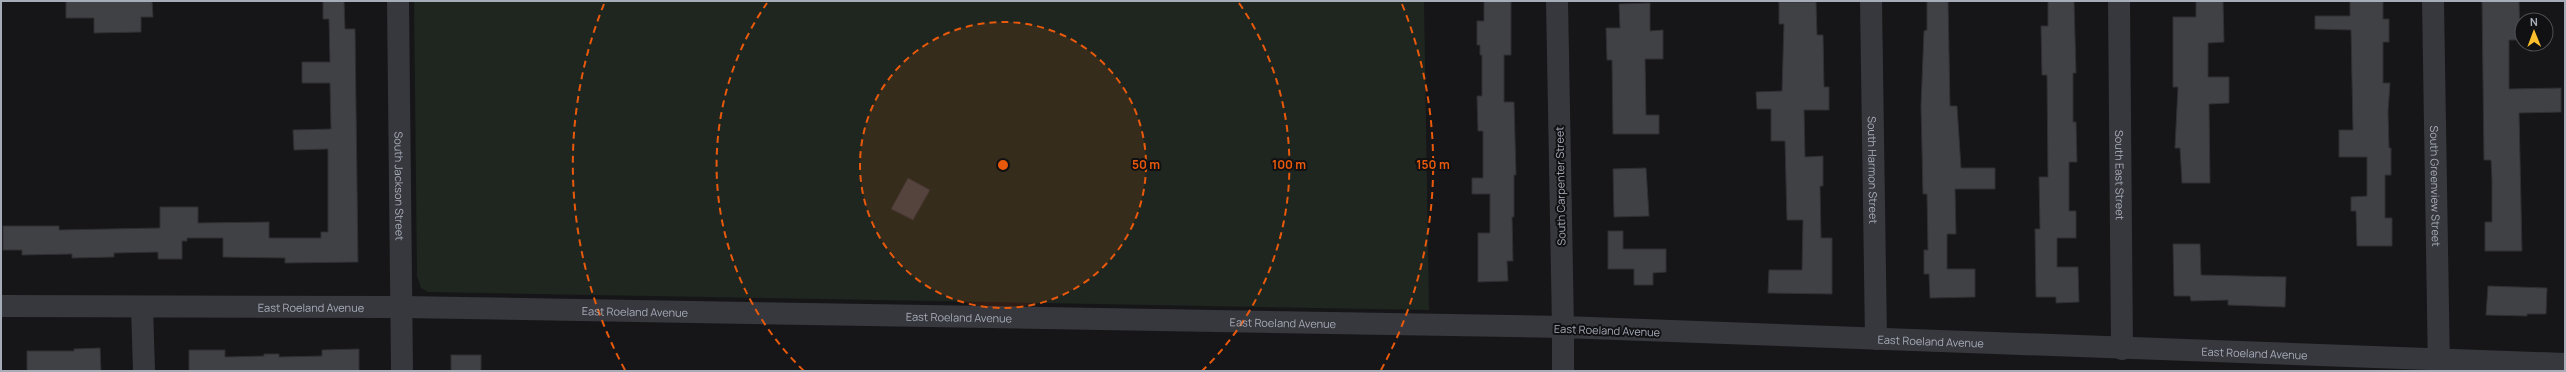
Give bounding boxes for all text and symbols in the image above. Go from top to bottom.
north arrow [2514,12,2554,52]
text: N [2530,14,2538,29]
street label: South Harmon Street [1865,116,1882,224]
street label: South Greenview Street [2428,125,2444,247]
street label: South Carpenter Street [1551,126,1569,246]
street label: South East Street [2113,130,2128,220]
street label: South Jackson Street [392,131,408,241]
text: 50 m [1132,156,1160,173]
text: 100 m [1272,156,1306,173]
text: 150 m [1416,156,1450,173]
centre of rings [996,158,1010,172]
street label: East Roeland Avenue [258,299,365,314]
street label: East Roeland Avenue [582,303,689,319]
street label: East Roeland Avenue [906,308,1013,325]
street label: East Roeland Avenue [1230,314,1337,331]
street label: East Roeland Avenue [1554,321,1661,339]
street label: East Roeland Avenue [1877,331,1985,350]
street label: East Roeland Avenue [2201,343,2308,362]

